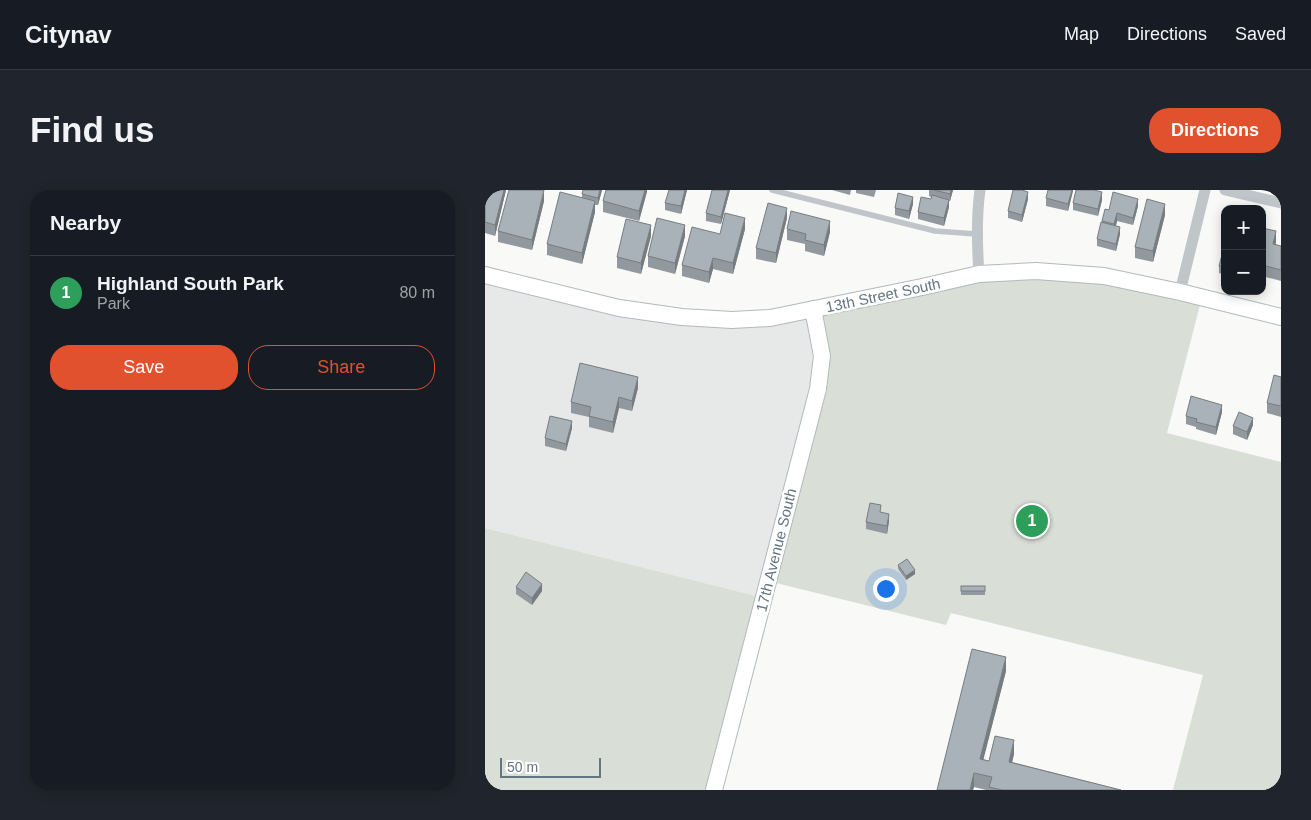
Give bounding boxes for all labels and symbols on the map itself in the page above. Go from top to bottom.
street label: 13th Street South [824,275,942,315]
street label: 17th Avenue South [752,487,800,613]
pin: 1 [1016,502,1048,540]
your location [873,576,899,602]
scale bar [500,755,601,778]

